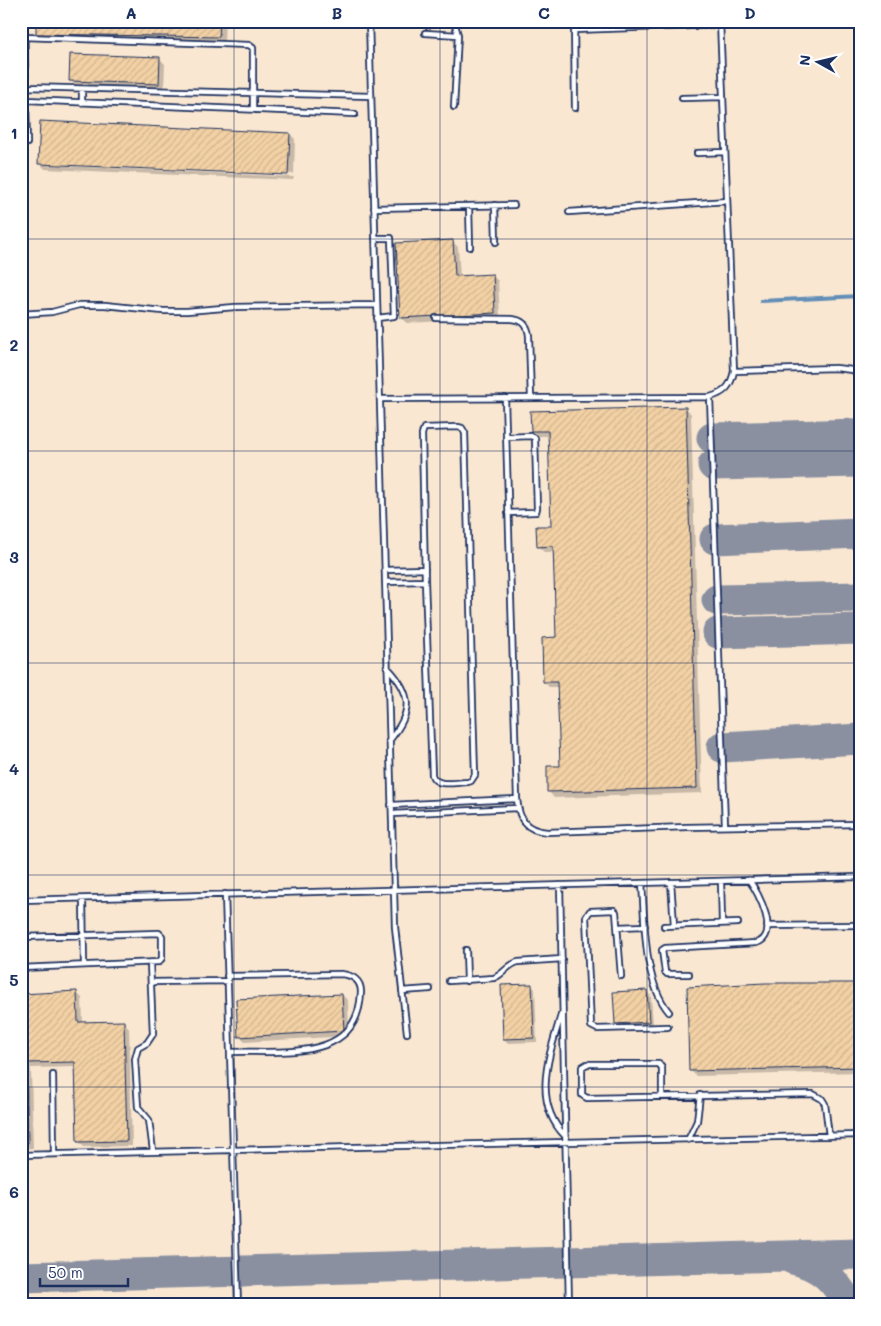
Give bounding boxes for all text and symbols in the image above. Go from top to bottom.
text: A [125,2,137,23]
text: B [332,2,342,23]
text: C [538,2,550,23]
text: D [744,2,756,23]
north arrow [794,38,844,88]
text: N [794,54,815,67]
text: 1 [10,122,18,143]
text: 2 [10,334,19,355]
text: 3 [9,546,19,567]
text: 4 [9,758,19,779]
text: 5 [9,969,19,990]
text: 6 [9,1181,19,1202]
scale bar [40,1256,128,1288]
text: 50 m [48,1262,83,1282]

